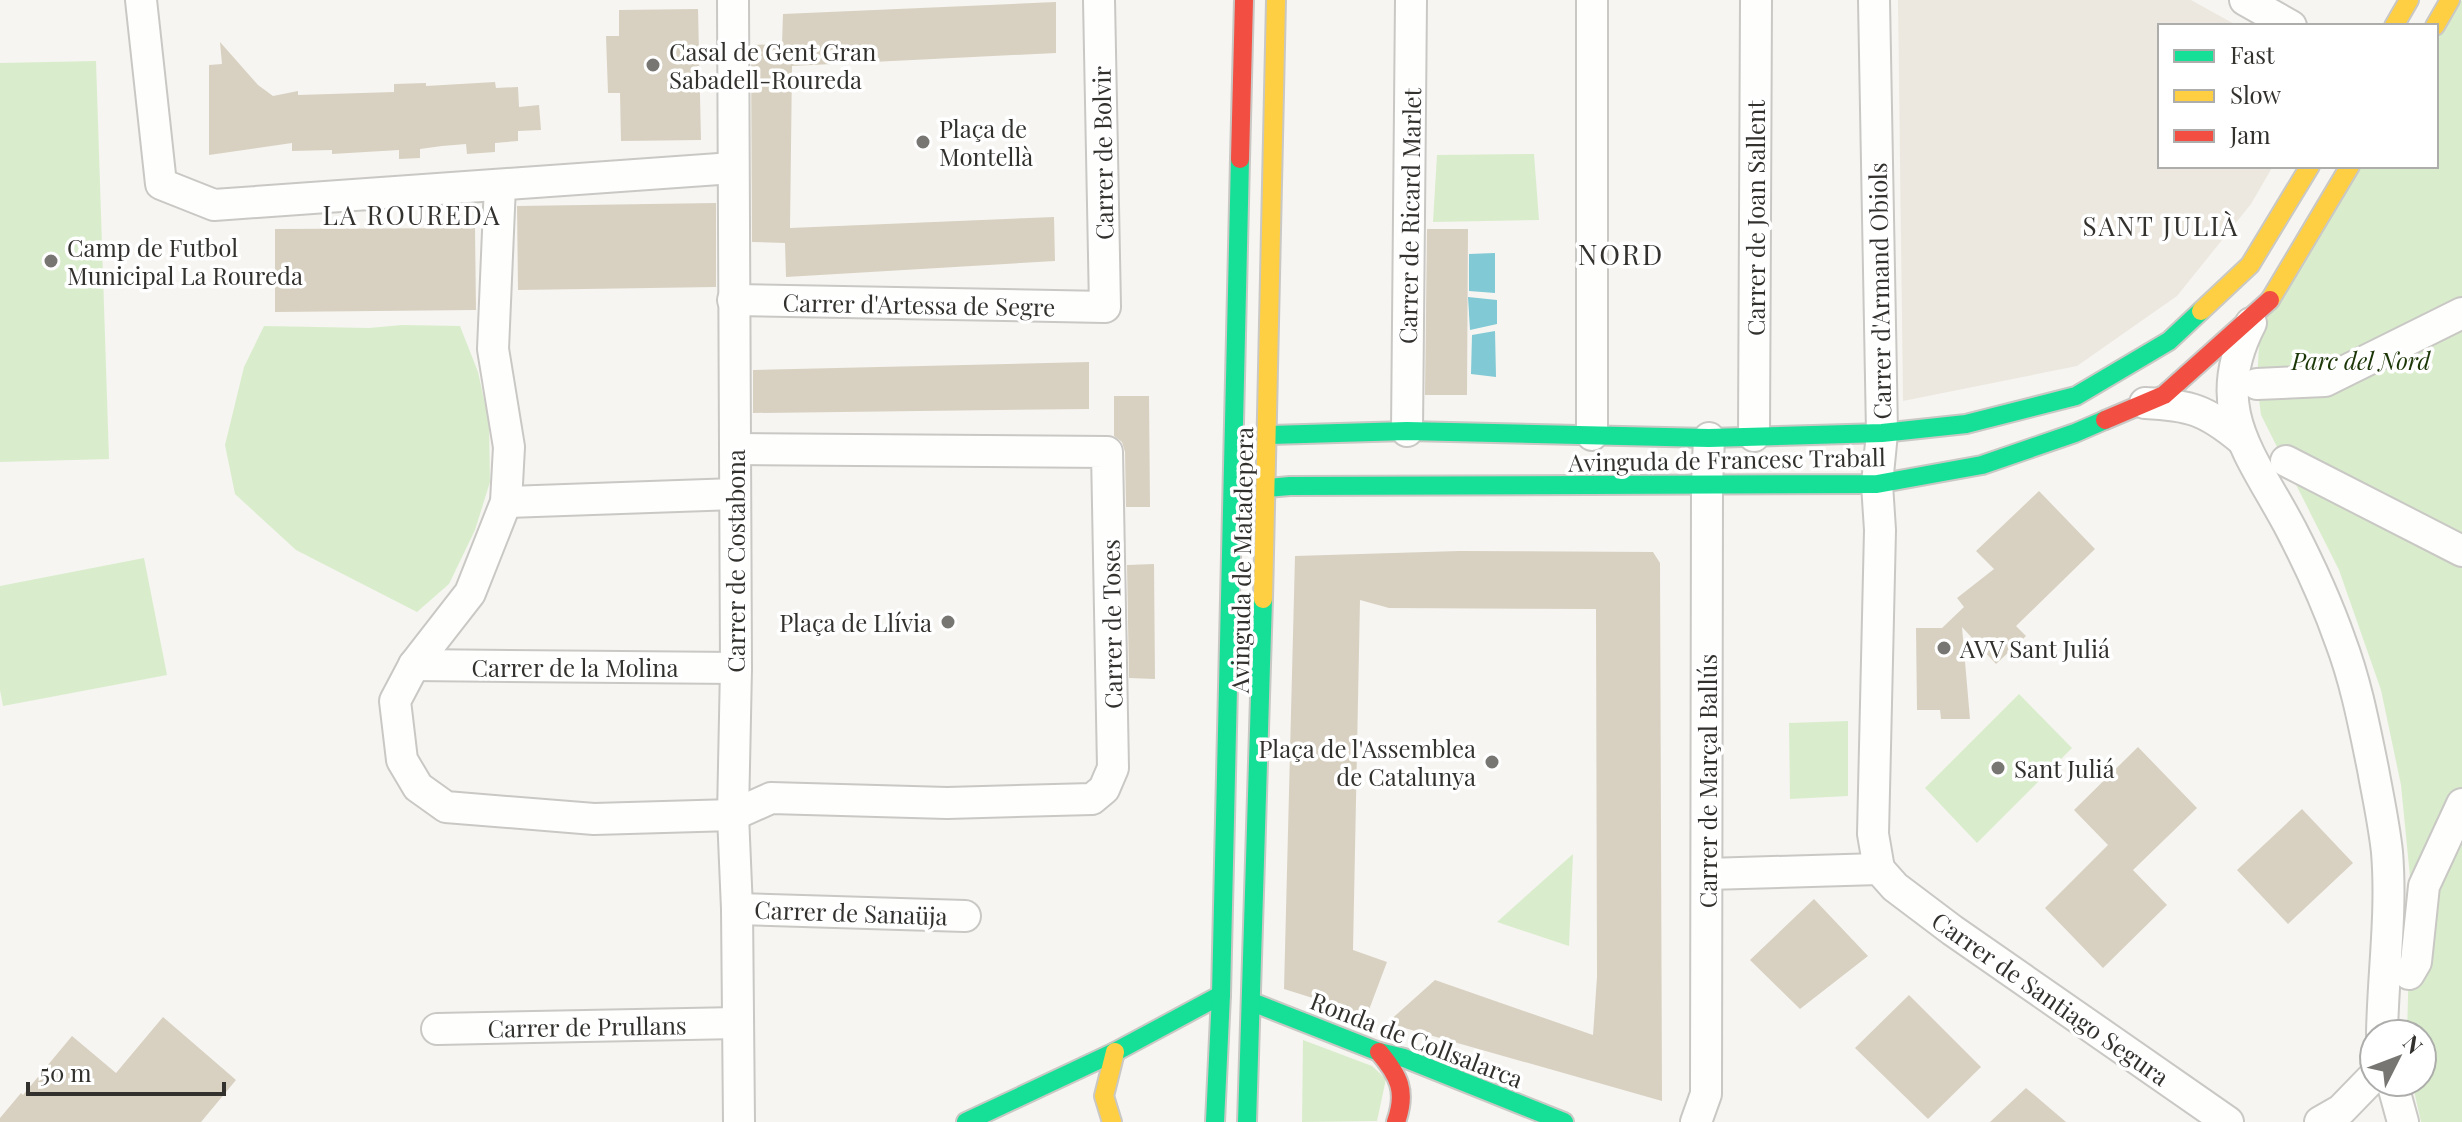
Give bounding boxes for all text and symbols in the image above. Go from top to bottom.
legend [2158,24,2438,168]
place label: Casal de Gent Gran Sabadell-Roureda [669,35,876,95]
text: Fast [2230,38,2275,70]
marker: Casal de Gent Gran Sabadell-Roureda [644,56,662,74]
street label: Carrer de Bolvir [1084,65,1120,240]
text: Slow [2230,78,2282,110]
street label: Carrer de Ricard Marlet [1391,87,1427,344]
street label: Carrer de Joan Sallent [1739,100,1771,336]
place label: Plaça de Montellà [939,112,1033,172]
text: Jam [2229,118,2271,150]
marker: Plaça de Montellà [914,133,932,151]
street label: Carrer d'Armand Obiols [1861,162,1897,420]
district label: LA ROUREDA [322,197,502,232]
district label: SANT JULIÀ [2083,208,2239,243]
place label: Camp de Futbol Municipal La Roureda [67,231,303,291]
district label: NORD [1578,235,1664,272]
marker: Camp de Futbol Municipal La Roureda [42,252,60,270]
street label: Carrer d'Artessa de Segre [782,286,1056,322]
park label: Parc del Nord [2290,344,2432,376]
street label: Avinguda de Matadepera [1223,427,1259,694]
street label: Avinguda de Francesc Traball [1567,440,1886,478]
street label: Carrer de Costabona [719,449,751,673]
street label: Carrer de Toses [1094,539,1128,709]
place label: Plaça de Llívia [779,606,932,638]
marker: Plaça de Llívia [939,613,957,631]
place label: AVV Sant Juliá [1959,632,2110,664]
marker: AVV Sant Juliá [1935,639,1953,657]
street label: Carrer de la Molina [471,651,679,683]
street label: Carrer de Marçal Ballús [1691,654,1723,908]
place label: Plaça de l'Assemblea de Catalunya [1259,732,1476,792]
place label: Sant Juliá [2014,752,2115,784]
marker: Plaça de l'Assemblea de Catalunya [1483,753,1501,771]
marker: Sant Juliá [1989,759,2007,777]
street label: Carrer de Sanaüja [754,893,948,931]
street label: Carrer de Santiago Segura [1926,904,2176,1092]
street label: Ronda de Collsalarca [1306,984,1528,1094]
street label: Carrer de Prullans [487,1008,687,1044]
north arrow [2358,1018,2438,1098]
text: N [2397,1028,2430,1060]
scale bar [28,1046,224,1096]
text: 50 m [40,1056,92,1088]

